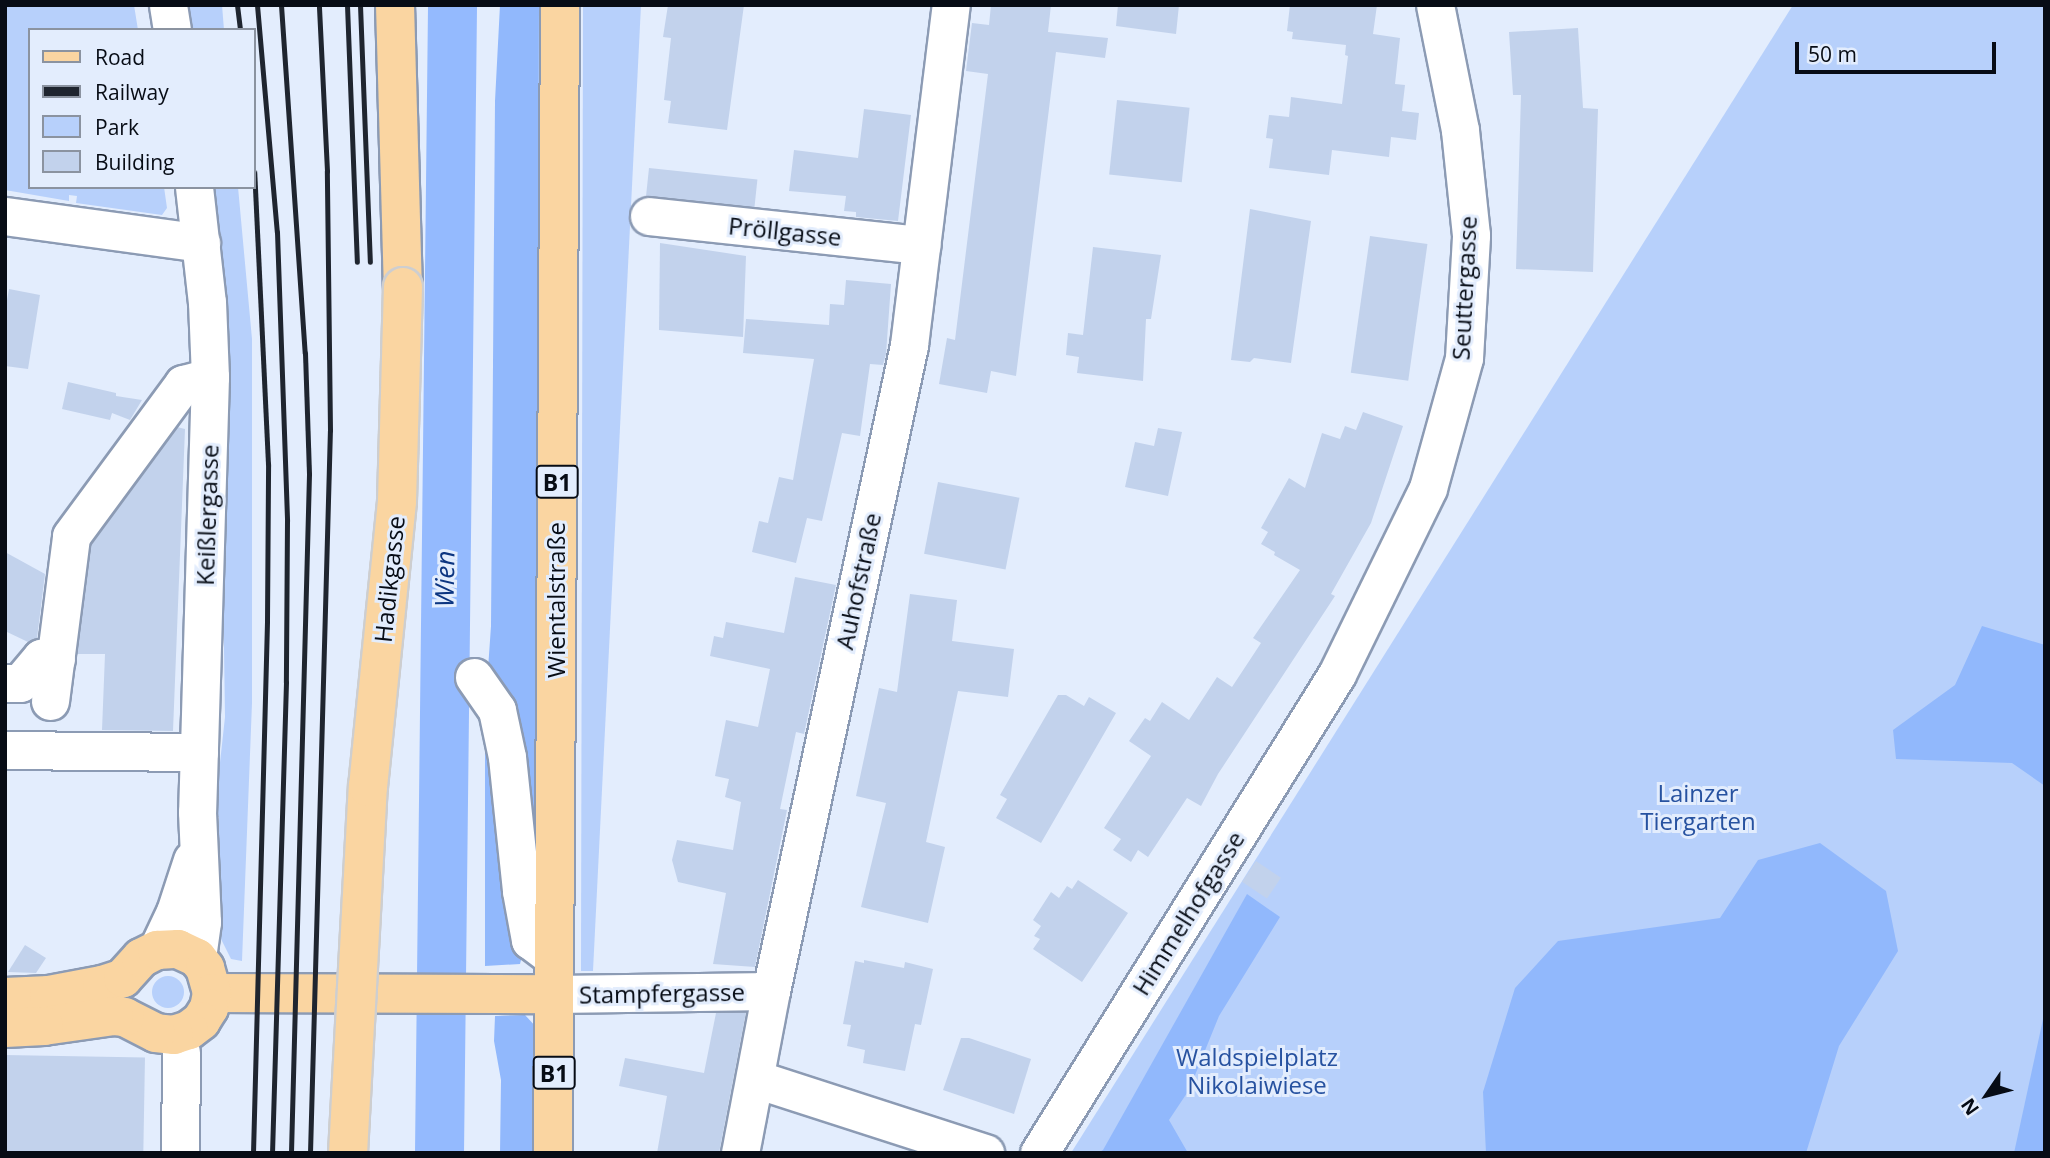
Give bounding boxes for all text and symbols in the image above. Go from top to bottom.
legend [28,28,256,189]
scale bar [1798,28,1999,72]
text: 50 m [1808,40,1857,68]
text: Road [95,43,145,71]
text: Railway [95,78,169,106]
text: Park [95,113,139,141]
text: Building [95,148,174,176]
street label: Pröllgasse [727,211,843,251]
street label: Seuttergasse [1446,215,1482,361]
street label: Keißlergasse [190,444,224,586]
road number: B1 [534,462,580,502]
street label: Auhofstraße [829,510,887,652]
street label: Hadikgasse [368,514,410,644]
street label: Wientalstraße [542,522,570,678]
water label: Wien [429,550,461,608]
park label: Lainzer Tiergarten [1640,779,1756,835]
street label: Himmelhofgasse [1126,826,1250,1000]
street label: Stampfergasse [579,977,745,1009]
park label: Waldspielplatz Nikolaiwiese [1176,1043,1338,1099]
road number: B1 [531,1054,577,1092]
north arrow [1952,1060,2022,1130]
text: N [1955,1093,1985,1121]

